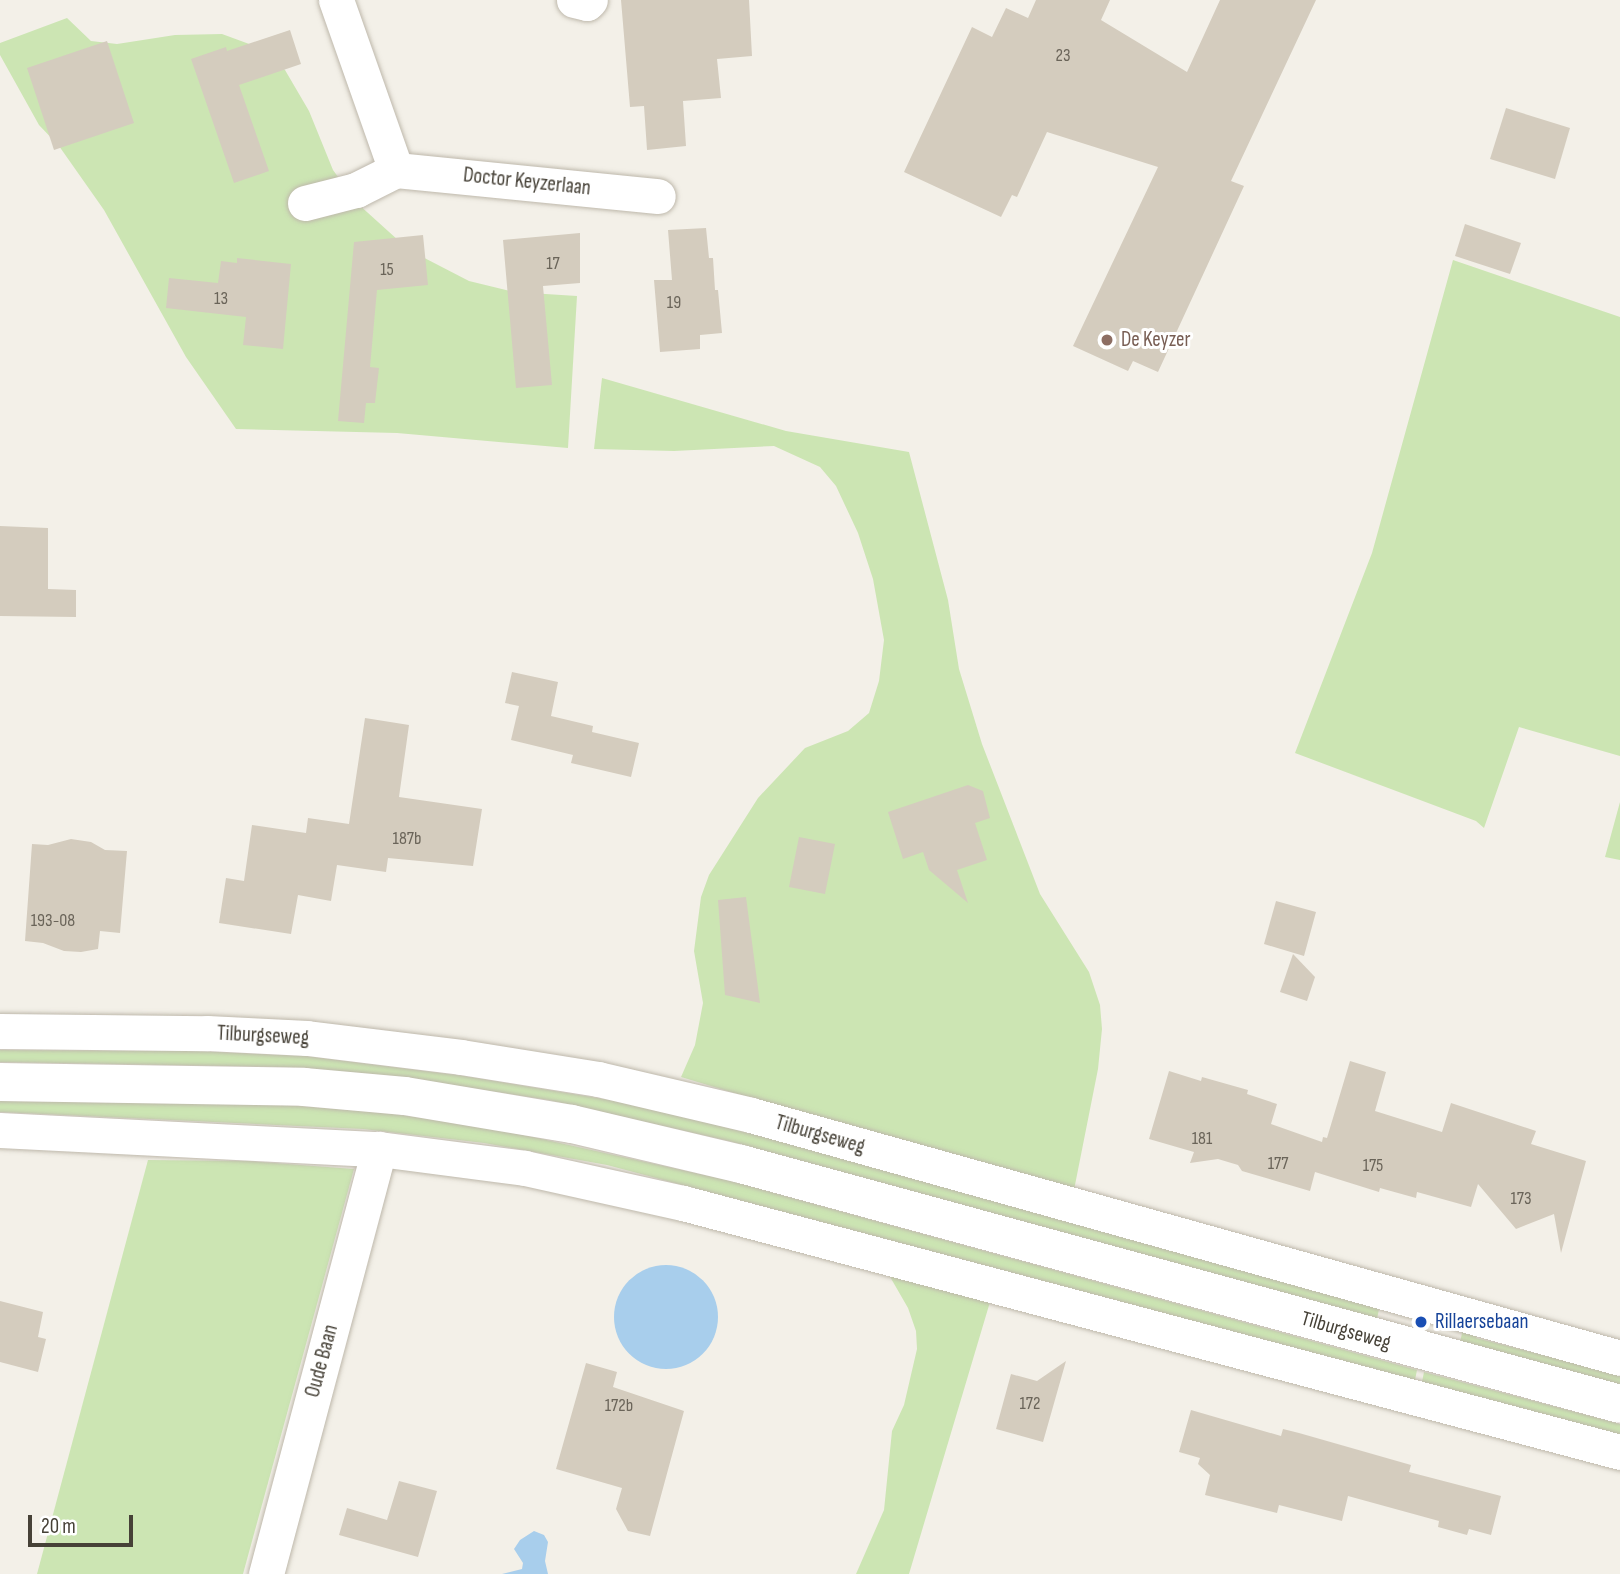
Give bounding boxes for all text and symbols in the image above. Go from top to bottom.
house number: 23 [1056,45,1070,67]
street label: Doctor Keyzerlaan [462,163,592,201]
house number: 17 [546,253,560,275]
house number: 15 [380,259,394,281]
house number: 13 [214,288,228,310]
house number: 19 [667,292,681,314]
place label: De Keyzer [1121,327,1190,353]
marker: De Keyzer [1099,332,1115,348]
house number: 187b [393,828,421,850]
house number: 193-08 [31,910,75,932]
street label: Tilburgseweg [216,1021,310,1051]
street label: Tilburgseweg [772,1110,868,1160]
house number: 181 [1192,1128,1212,1150]
house number: 177 [1268,1153,1288,1175]
house number: 175 [1363,1155,1383,1177]
house number: 173 [1510,1188,1532,1210]
street label: Tilburgseweg [1298,1306,1394,1356]
place label: Rillaersebaan [1435,1309,1528,1335]
marker: Rillaersebaan [1413,1314,1429,1330]
street label: Oude Baan [300,1322,344,1400]
house number: 172 [1020,1393,1040,1415]
house number: 172b [605,1395,633,1417]
scale bar [32,1500,136,1544]
text: 20 m [41,1514,76,1539]

